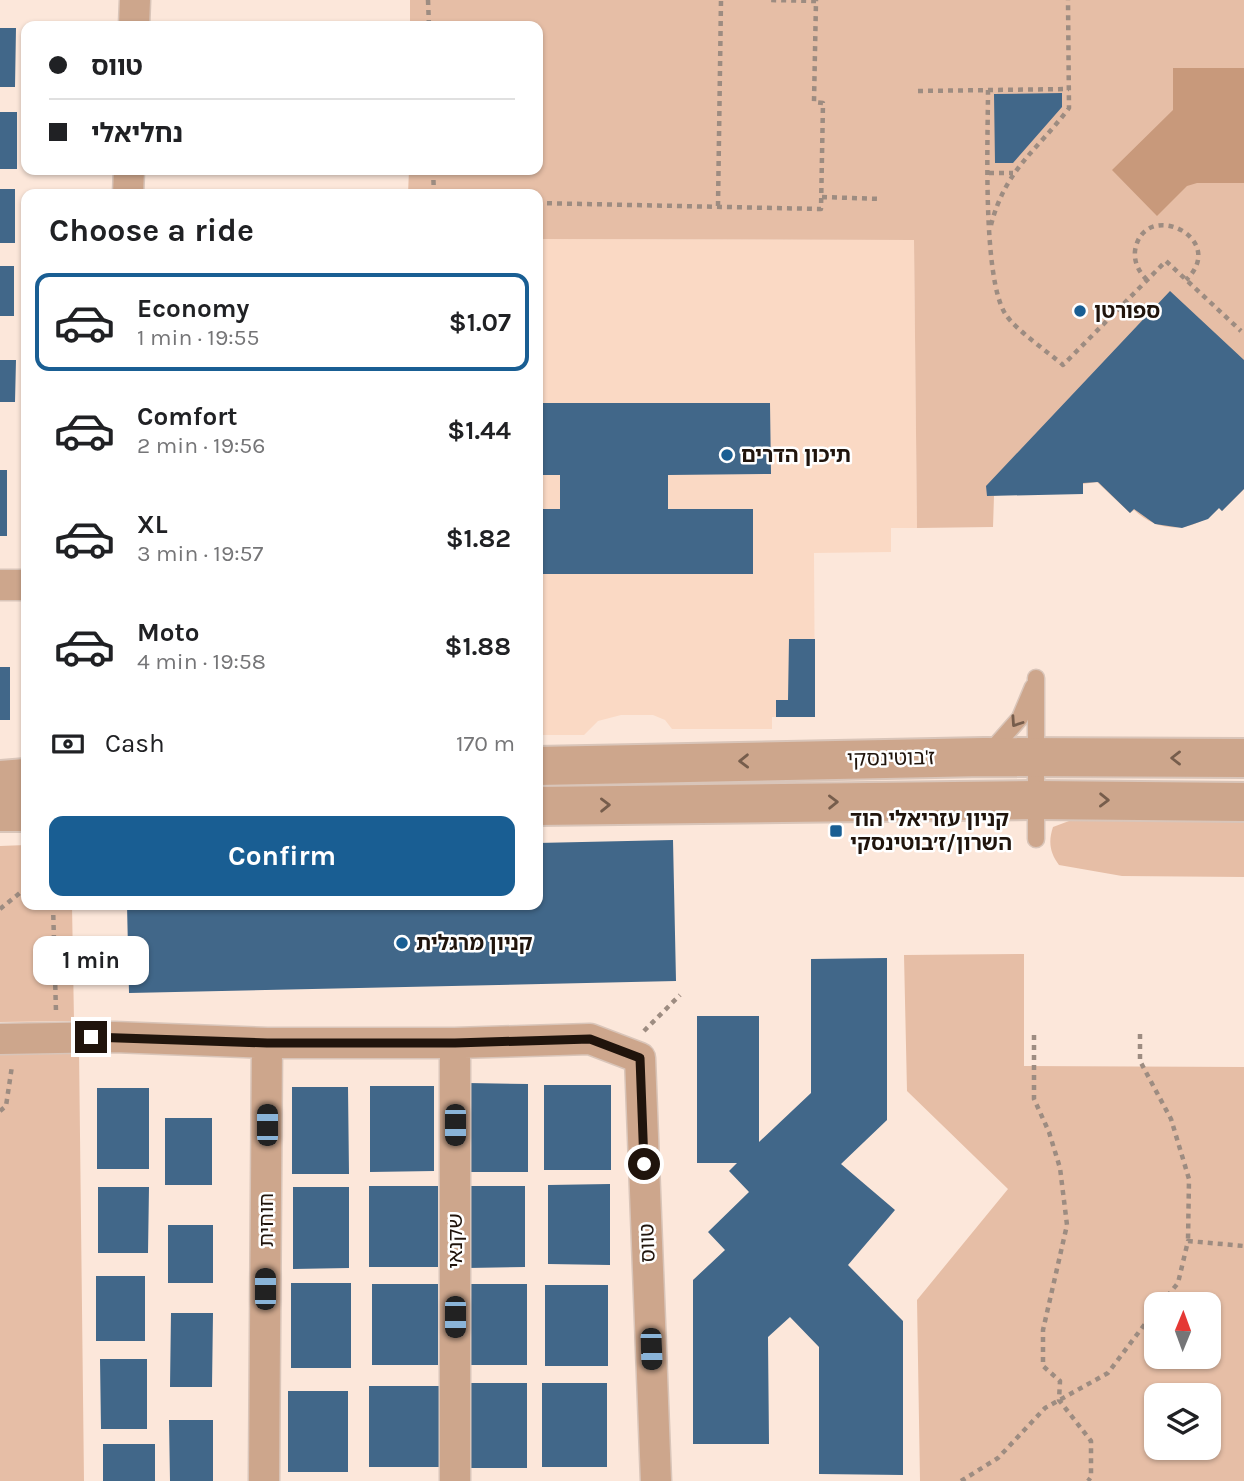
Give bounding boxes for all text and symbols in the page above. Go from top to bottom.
text: טווס [91,51,143,82]
text: נחליאלי [91,118,183,149]
text: Choose a ride [49,212,254,249]
icon: car [53,291,116,354]
text: Economy [137,293,249,324]
place label: ספורטן [1094,299,1160,323]
marker: ספורטן [1072,303,1088,319]
text: $1.07 [449,307,511,338]
text: 1 min · 19:55 [137,324,260,351]
icon: car [53,399,116,462]
text: Comfort [137,401,238,432]
text: $1.44 [447,415,511,446]
text: 2 min · 19:56 [137,432,265,459]
place label: תיכון הדרים [741,443,851,467]
marker: תיכון הדרים [719,447,735,463]
icon: car [53,507,116,570]
text: XL [137,509,168,540]
text: $1.82 [446,523,511,554]
text: 3 min · 19:57 [137,540,263,567]
icon: car [53,615,116,678]
text: Moto [137,617,199,648]
text: $1.88 [445,631,511,662]
text: 4 min · 19:58 [137,648,266,675]
one-way arrow [1012,714,1024,727]
icon: cash [49,725,87,763]
text: Cash [105,728,165,759]
text: 170 m [456,730,515,757]
street label: ז'בוטינסקי [847,745,935,771]
one-way arrow [1170,750,1181,766]
one-way arrow [739,753,749,769]
one-way arrow [1099,793,1110,808]
one-way arrow [828,794,839,810]
one-way arrow [601,797,611,813]
place label: קניון עזריאלי הוד השרון/ז׳בוטינסקי [850,807,1012,855]
button: Confirm [49,816,515,896]
marker: קניון עזריאלי הוד השרון/ז׳בוטינסקי [828,823,844,839]
place label: קניון מרגלית [416,931,533,955]
marker: קניון מרגלית [394,935,410,951]
callout: 1 min [33,936,149,984]
text: 1 min [62,947,120,974]
route end [75,1021,107,1053]
car [257,1104,278,1146]
car [445,1104,466,1146]
route start [628,1148,660,1180]
street label: חוחית [254,1193,278,1247]
street label: שקנאי [443,1213,467,1269]
street label: טווס [634,1223,660,1263]
car [255,1268,276,1310]
north arrow [1144,1292,1222,1368]
map controls [1144,1292,1221,1460]
car [445,1296,466,1338]
car [640,1328,663,1370]
button: layers [1144,1383,1221,1460]

